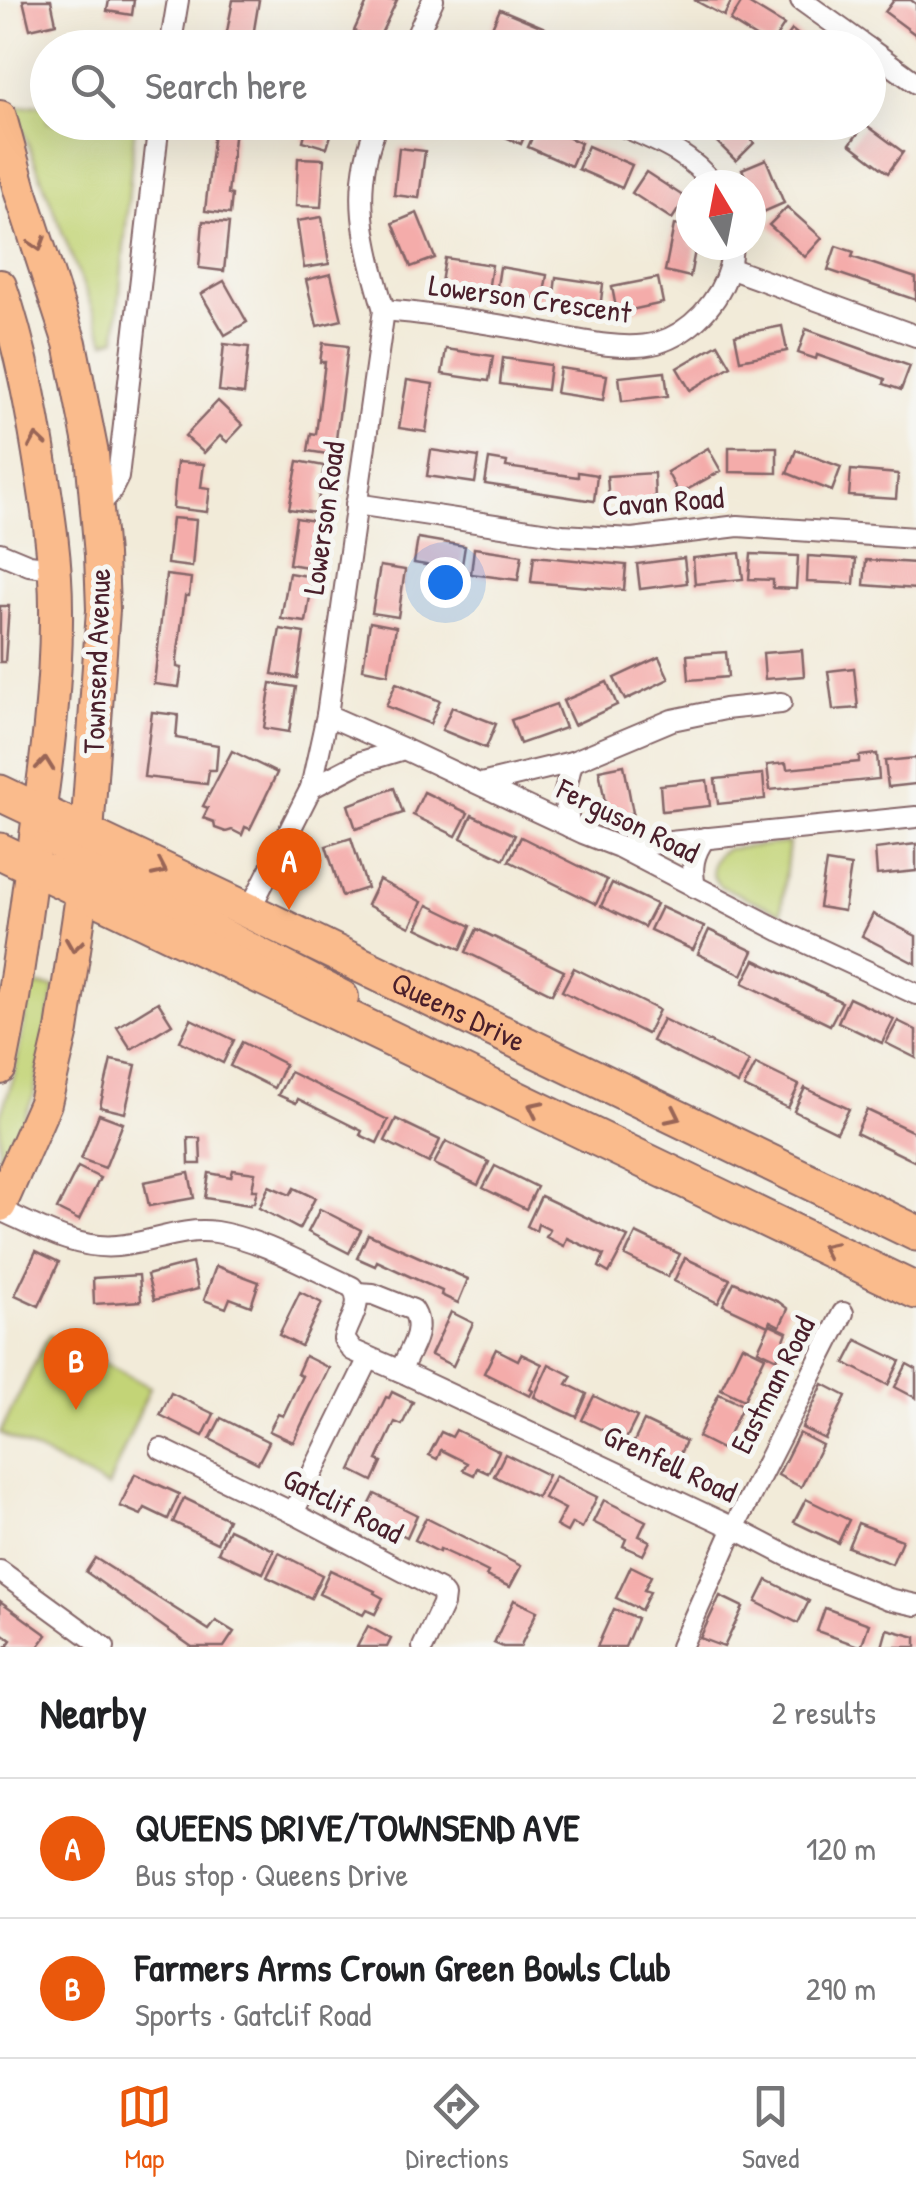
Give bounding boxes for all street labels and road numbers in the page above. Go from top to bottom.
street label: Lowerson Crescent [427,264,634,332]
street label: Lowerson Road [292,439,354,597]
street label: Cavan Road [601,477,725,525]
street label: Townsend Avenue [73,568,119,754]
street label: Ferguson Road [550,768,706,872]
street label: Queens Drive [385,962,532,1061]
street label: Eastman Road [721,1309,824,1460]
street label: Grenfell Road [597,1415,744,1512]
street label: Gatclif Road [277,1458,411,1552]

